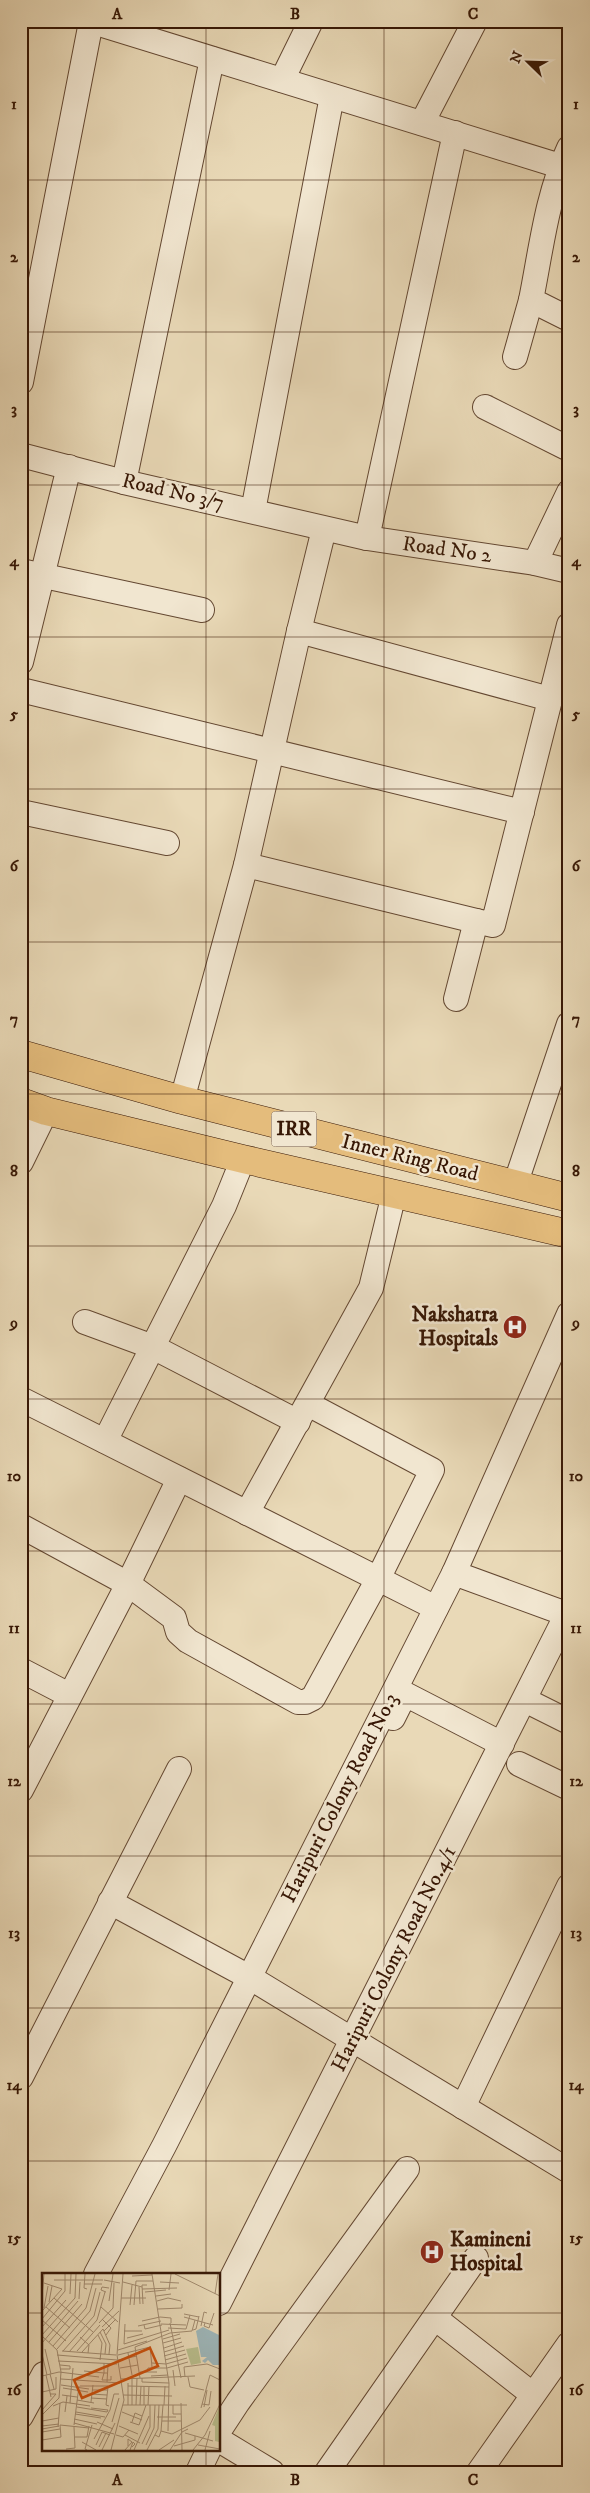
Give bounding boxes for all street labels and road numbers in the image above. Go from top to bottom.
street label: Road No 3/7 [119,468,227,516]
street label: Road No 2 [401,531,494,569]
road number: IRR [272,1112,316,1146]
street label: Inner Ring Road [339,1128,482,1188]
street label: Haripuri Colony Road No.3 [276,1689,404,1907]
street label: Haripuri Colony Road No.4/1 [326,1842,462,2076]

